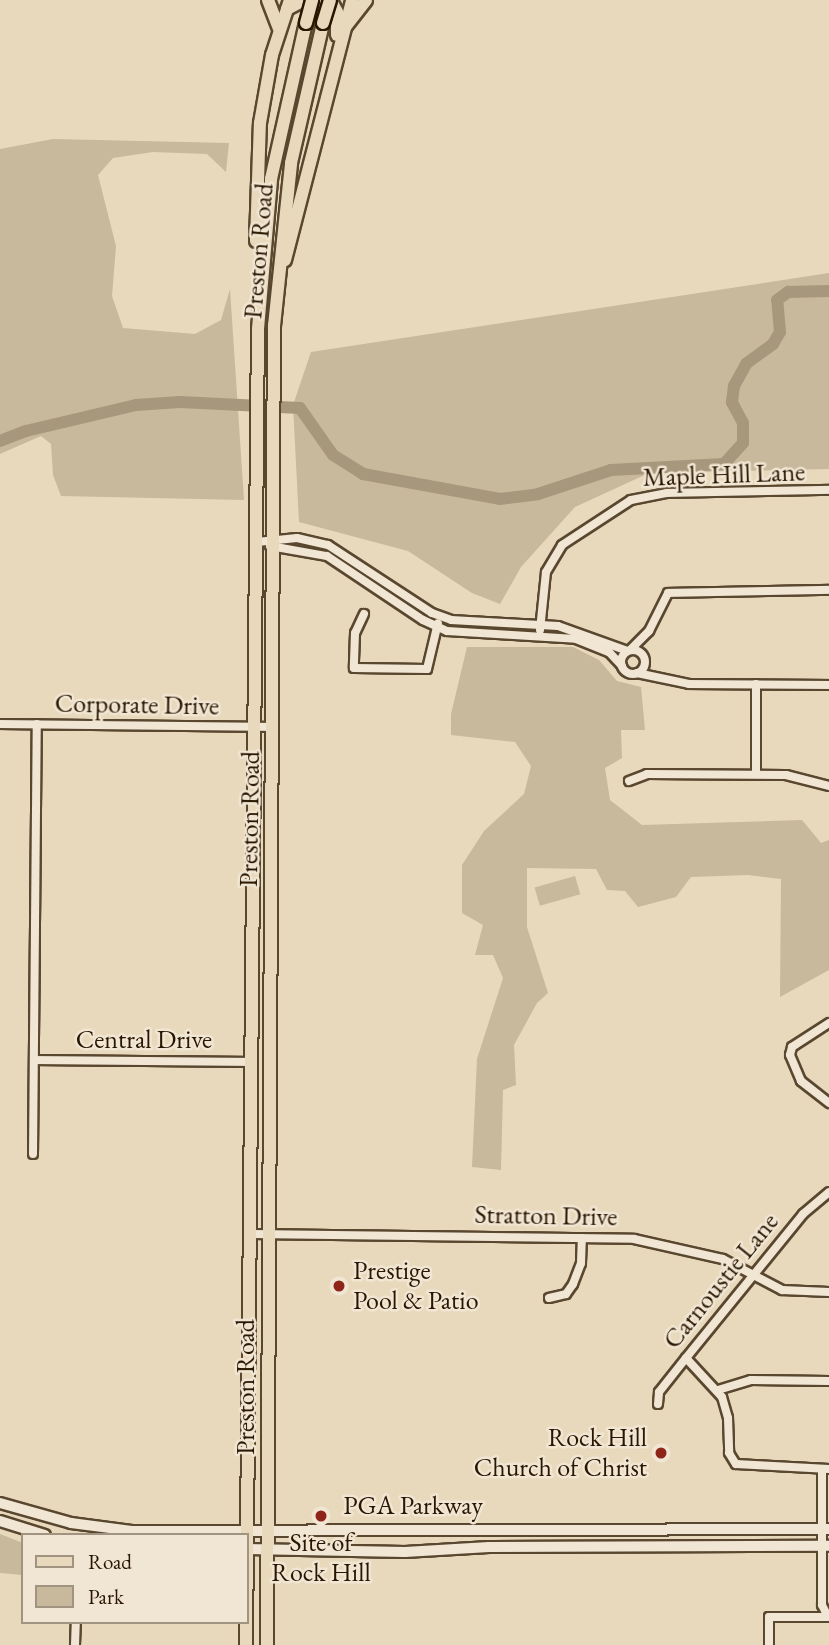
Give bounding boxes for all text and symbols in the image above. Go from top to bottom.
street label: Preston Road [238,182,280,320]
street label: Maple Hill Lane [642,457,806,493]
street label: Corporate Drive [55,688,219,722]
street label: Preston Road [233,751,267,887]
street label: Central Drive [76,1024,212,1056]
street label: Stratton Drive [474,1199,618,1233]
street label: Carnoustie Lane [657,1207,785,1355]
place label: Prestige Pool & Patio [353,1255,479,1316]
marker: Prestige Pool & Patio [331,1278,347,1294]
street label: Preston Road [230,1319,262,1455]
place label: Rock Hill Church of Christ [474,1422,647,1484]
marker: Rock Hill Church of Christ [653,1445,669,1461]
street label: PGA Parkway [343,1490,483,1522]
marker: Site of Rock Hill [313,1508,329,1524]
place label: Site of Rock Hill [271,1527,371,1588]
legend [21,1533,248,1624]
text: Road [88,1548,132,1575]
text: Park [88,1583,124,1610]

